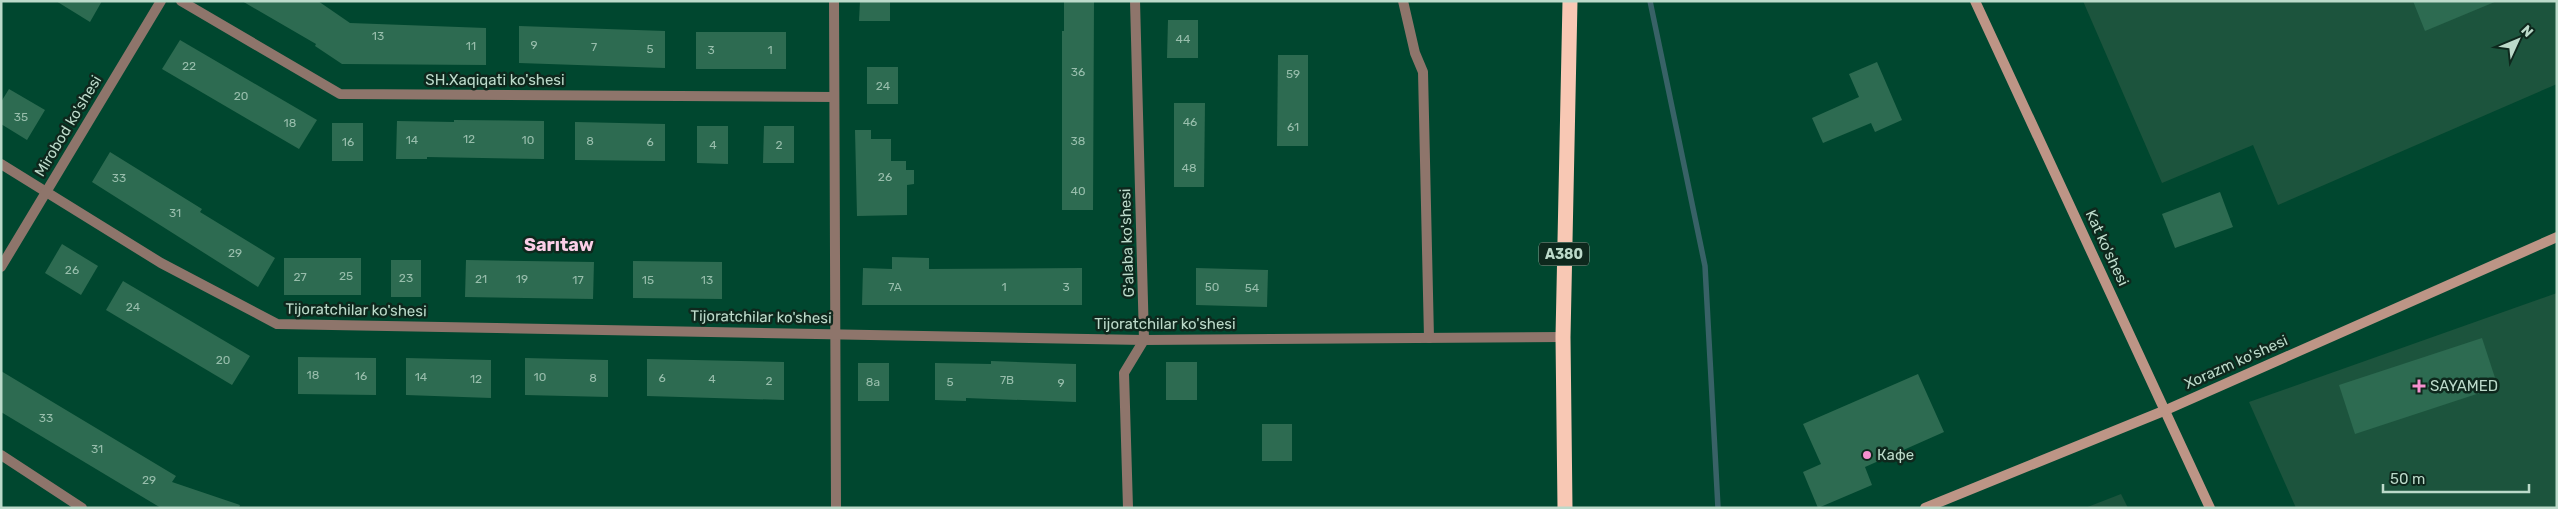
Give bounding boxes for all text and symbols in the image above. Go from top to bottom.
north arrow [2493,15,2543,65]
text: N [2517,22,2537,41]
house number: 13 [372,29,384,43]
house number: 44 [1176,32,1191,46]
house number: 9 [530,38,538,52]
house number: 11 [466,39,476,53]
house number: 7 [591,40,597,54]
house number: 5 [646,42,654,56]
house number: 3 [707,43,715,57]
house number: 1 [767,43,773,57]
house number: 22 [182,59,196,73]
house number: 36 [1071,65,1085,79]
house number: 59 [1286,67,1300,81]
street label: SH.Xaqiqati ko'shesi [425,71,565,89]
street label: Mirobod ko'shesi [31,72,105,180]
house number: 24 [876,79,891,93]
house number: 20 [234,89,248,103]
house number: 35 [14,110,28,124]
house number: 46 [1183,115,1197,129]
house number: 18 [284,116,296,130]
house number: 61 [1287,120,1299,134]
house number: 12 [463,132,475,146]
house number: 14 [406,133,419,147]
house number: 10 [522,133,534,147]
house number: 8 [586,134,594,148]
house number: 38 [1071,134,1085,148]
house number: 16 [342,135,354,149]
house number: 6 [646,135,654,149]
house number: 4 [709,138,717,152]
house number: 2 [775,138,783,152]
house number: 48 [1181,161,1197,175]
house number: 26 [878,170,892,184]
house number: 33 [112,171,126,185]
house number: 40 [1070,184,1086,198]
street label: G'alaba ko'shesi [1116,188,1138,298]
house number: 31 [169,206,181,220]
street label: Kat ko'shesi [2082,207,2132,289]
district label: Sarıtaw [524,234,594,256]
road number: A380 [1539,242,1589,266]
house number: 29 [228,246,242,260]
house number: 26 [65,263,79,277]
house number: 25 [339,269,353,283]
house number: 27 [293,270,307,284]
house number: 23 [399,271,413,285]
house number: 21 [475,272,487,286]
house number: 19 [516,272,528,286]
house number: 17 [572,273,584,287]
house number: 15 [642,273,654,287]
house number: 13 [701,273,713,287]
house number: 7A [888,280,902,294]
house number: 1 [1001,280,1007,294]
house number: 3 [1062,280,1070,294]
house number: 50 [1205,280,1219,294]
house number: 54 [1245,281,1260,295]
house number: 24 [126,300,141,314]
street label: Tijoratchilar ko'shesi [285,300,427,320]
street label: Tijoratchilar ko'shesi [690,307,832,327]
street label: Tijoratchilar ko'shesi [1094,315,1236,333]
street label: Xorazm ko'shesi [2182,331,2290,393]
house number: 20 [216,353,230,367]
house number: 18 [307,368,319,382]
house number: 16 [355,369,367,383]
house number: 14 [415,370,428,384]
house number: 10 [534,370,546,384]
house number: 8 [589,371,597,385]
house number: 6 [658,371,666,385]
house number: 12 [470,372,482,386]
house number: 4 [708,372,716,386]
house number: 7B [1000,373,1014,387]
house number: 2 [765,374,773,388]
house number: 8a [866,375,880,389]
house number: 5 [946,375,954,389]
house number: 9 [1057,376,1065,390]
place label: SAYAMED [2430,377,2498,395]
marker: SAYAMED [2412,379,2426,393]
house number: 33 [39,411,53,425]
house number: 31 [91,442,103,456]
place label: Кафе [1877,446,1914,464]
marker: Кафе [1861,449,1873,461]
scale bar [2383,462,2529,494]
text: 50 m [2390,470,2425,488]
house number: 29 [142,473,156,487]

